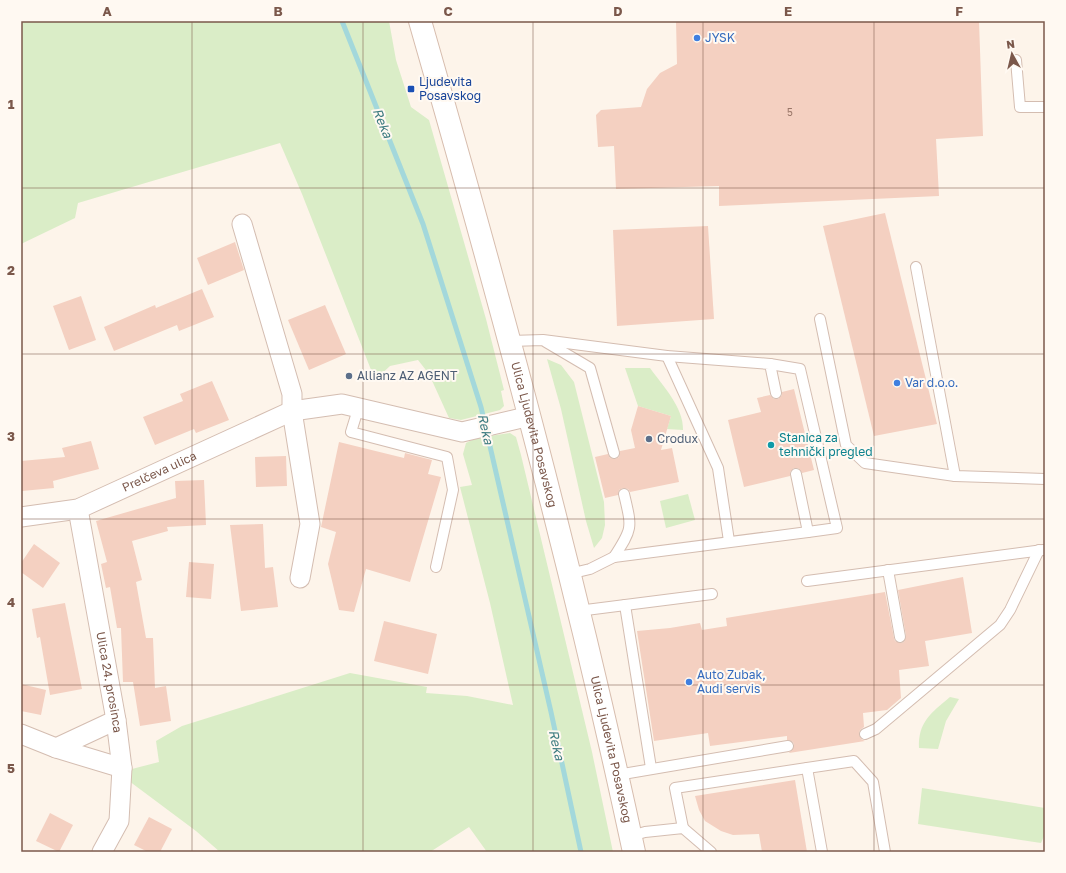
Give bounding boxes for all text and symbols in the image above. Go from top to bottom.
text: A [102,3,112,19]
text: B [273,3,283,19]
text: C [443,3,453,19]
text: D [613,3,623,19]
text: E [784,3,792,19]
text: F [955,3,963,19]
place label: JYSK [705,30,735,45]
marker: JYSK [692,33,702,43]
north arrow [992,34,1032,74]
text: N [1005,37,1016,51]
place label: Ljudevita Posavskog [419,74,481,103]
marker: Ljudevita Posavskog [406,84,416,94]
text: 1 [8,96,15,112]
water label: Reka [370,106,396,141]
house number: 5 [787,106,793,118]
text: 2 [7,262,15,278]
street label: Ulica Ljudevita Posavskog [508,360,561,509]
place label: Allianz AZ AGENT [357,368,458,383]
marker: Allianz AZ AGENT [344,371,354,381]
place label: Var d.o.o. [905,375,958,390]
marker: Var d.o.o. [892,378,902,388]
water label: Reka [475,412,497,446]
text: 3 [7,428,15,444]
place label: Stanica za tehnički pregled [779,430,873,459]
place label: Crodux [657,431,699,446]
marker: Crodux [644,434,654,444]
marker: Stanica za tehnički pregled [766,440,776,450]
street label: Prelčeva ulica [120,448,199,495]
text: 4 [7,594,15,610]
street label: Ulica 24. prosinca [93,630,126,734]
place label: Auto Zubak, Audi servis [697,667,766,696]
street label: Ulica Ljudevita Posavskog [587,674,635,824]
marker: Auto Zubak, Audi servis [684,677,694,687]
water label: Reka [546,728,568,762]
text: 5 [7,760,15,776]

